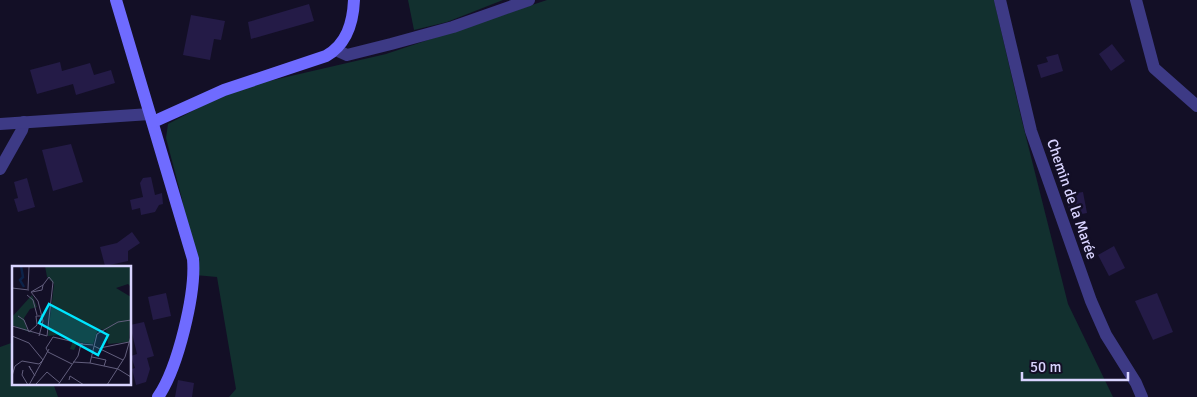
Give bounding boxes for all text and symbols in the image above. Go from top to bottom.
street label: Chemin de la Marée [1043,136,1101,262]
inset map [12,266,131,384]
scale bar [1022,350,1128,382]
text: 50 m [1030,358,1061,376]

